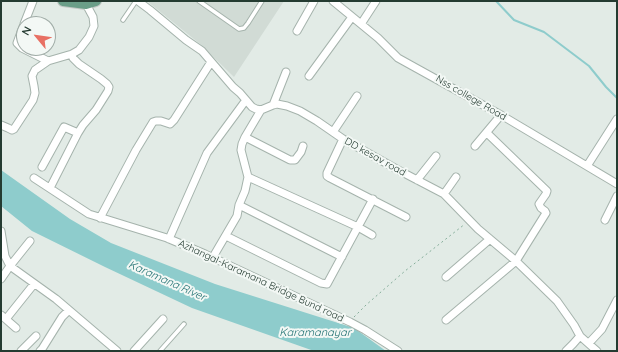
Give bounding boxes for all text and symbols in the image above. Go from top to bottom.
north arrow [16,16,56,56]
text: N [18,24,34,38]
street label: Nss college Road [433,73,509,123]
street label: DD kesav road [342,135,408,179]
street label: Azhangal-Karamana Bridge Bund road [176,237,346,325]
water label: Karamana River [126,258,208,304]
water label: Karamanayar [279,326,351,340]

